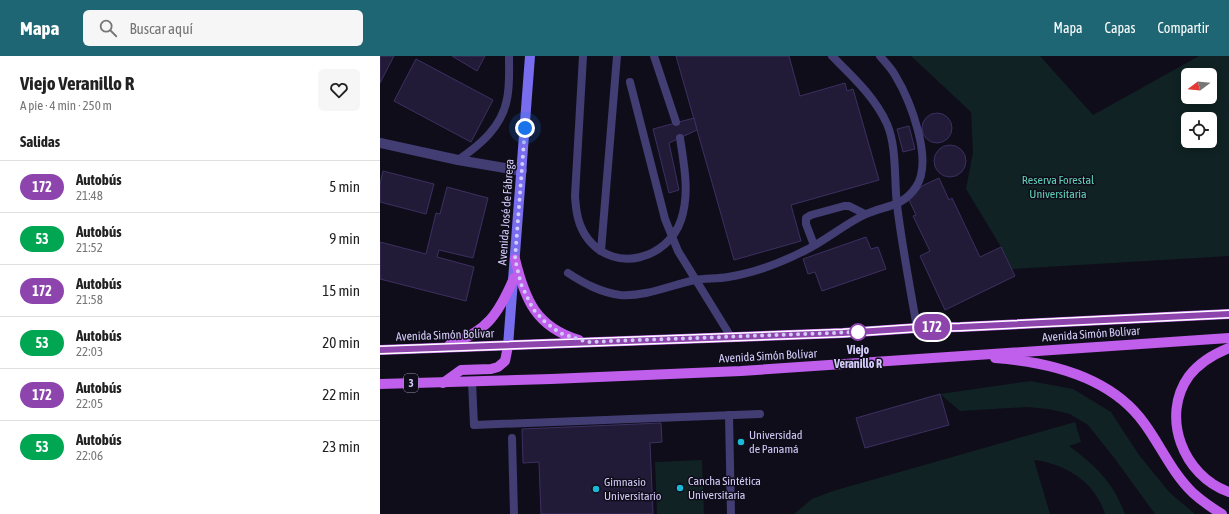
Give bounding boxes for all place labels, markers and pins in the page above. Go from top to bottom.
marker: Viejo Veranillo R [849,323,867,341]
place label: Viejo Veranillo R [833,343,882,371]
place label: Universidad de Panamá [749,428,802,456]
marker: Universidad de Panamá [736,437,746,447]
place label: Cancha Sintética Universitaria [688,474,761,502]
place label: Gimnasio Universitario [604,475,662,503]
marker: Cancha Sintética Universitaria [675,483,685,493]
marker: Gimnasio Universitario [591,484,601,494]

